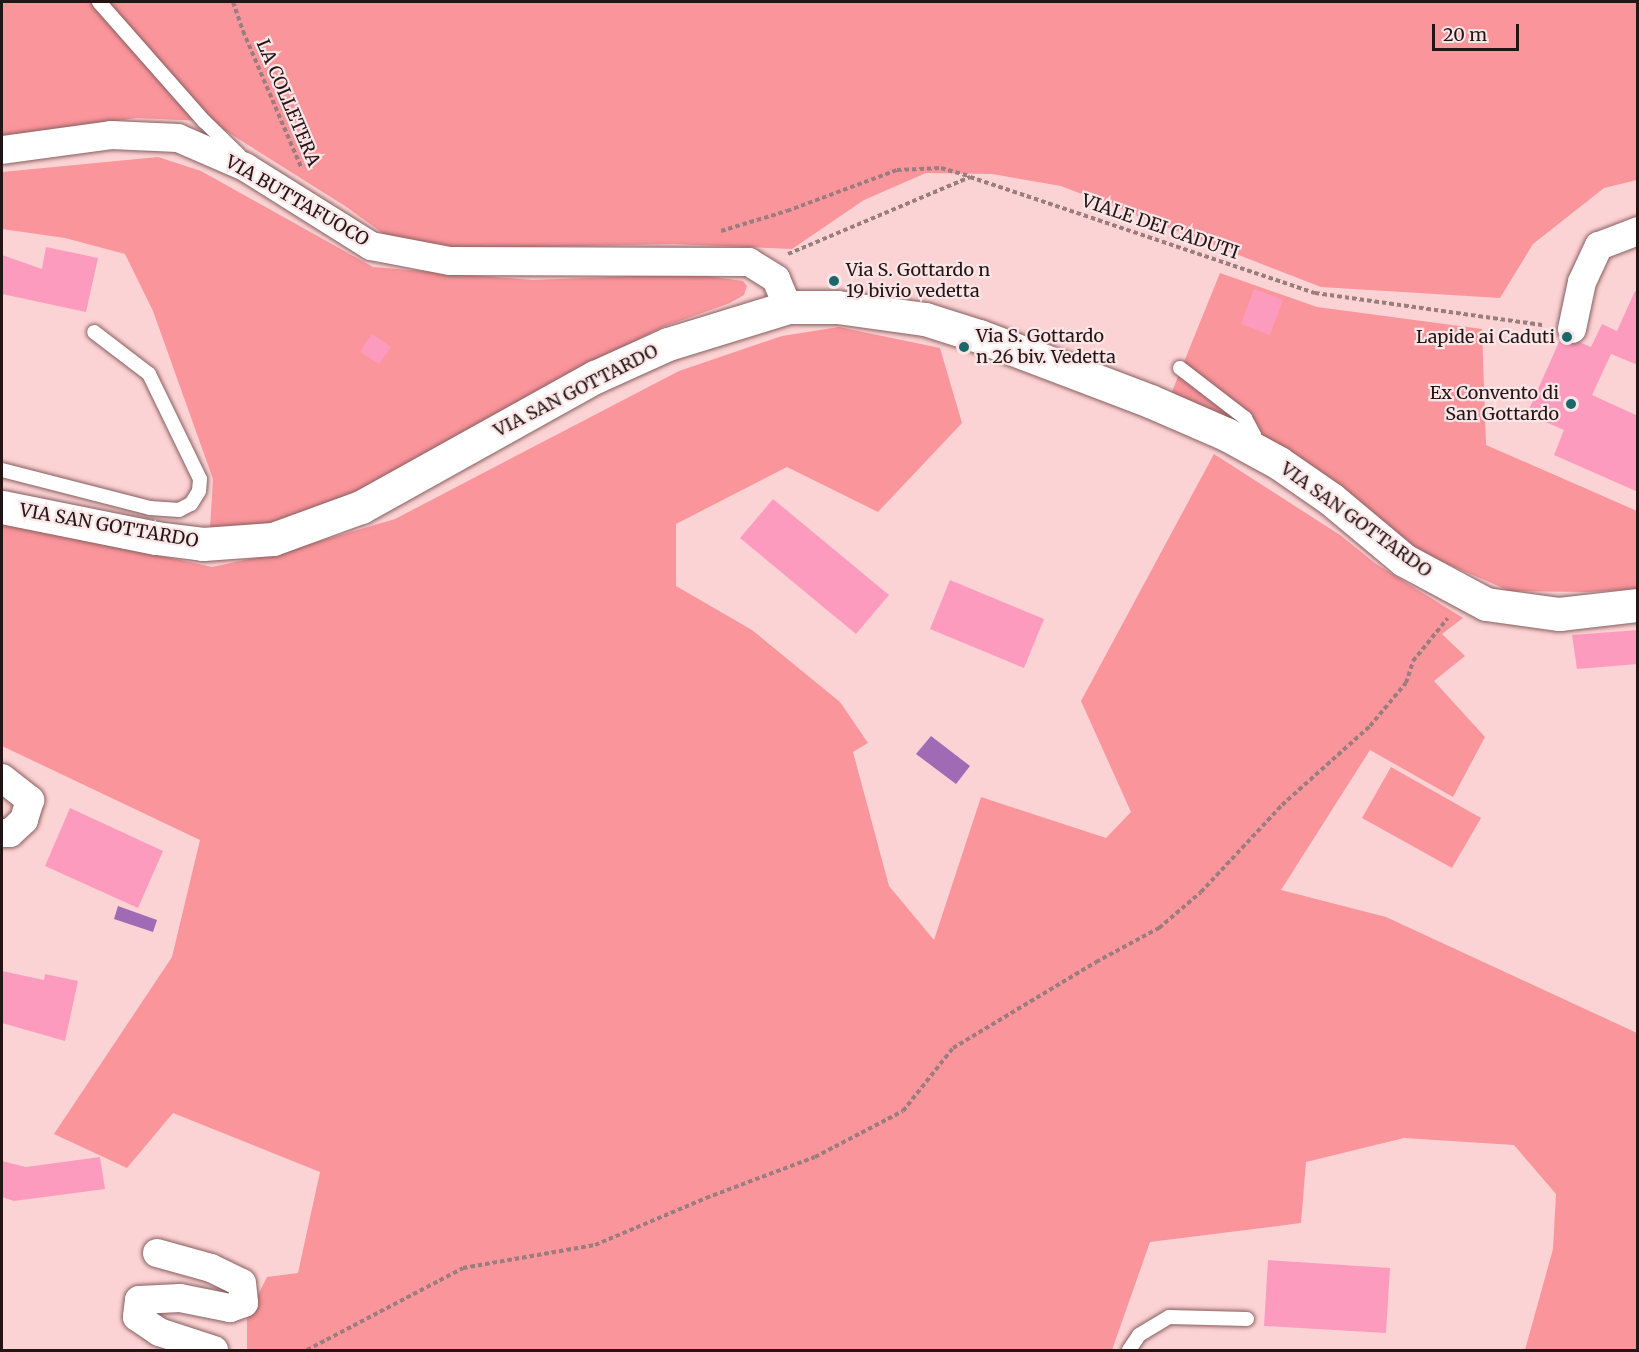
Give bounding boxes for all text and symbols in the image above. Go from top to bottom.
scale bar [1435,12,1522,50]
text: 20 m [1443,23,1487,46]
street label: LA COLLETERA [252,36,324,170]
street label: VIA BUTTAFUOCO [221,151,373,251]
street label: VIALE DEI CADUTI [1079,190,1241,264]
place label: Via S. Gottardo n 19 bivio vedetta [846,260,990,302]
marker: Via S. Gottardo n 19 bivio vedetta [827,274,841,288]
place label: Via S. Gottardo n 26 biv. Vedetta [976,326,1116,368]
place label: Lapide ai Caduti [1416,326,1555,348]
marker: Lapide ai Caduti [1560,330,1574,344]
street label: VIA SAN GOTTARDO [490,340,662,442]
marker: Via S. Gottardo n 26 biv. Vedetta [957,340,971,354]
place label: Ex Convento di San Gottardo [1430,383,1559,426]
marker: Ex Convento di San Gottardo [1564,397,1578,411]
street label: VIA SAN GOTTARDO [1276,458,1436,582]
street label: VIA SAN GOTTARDO [18,500,200,552]

